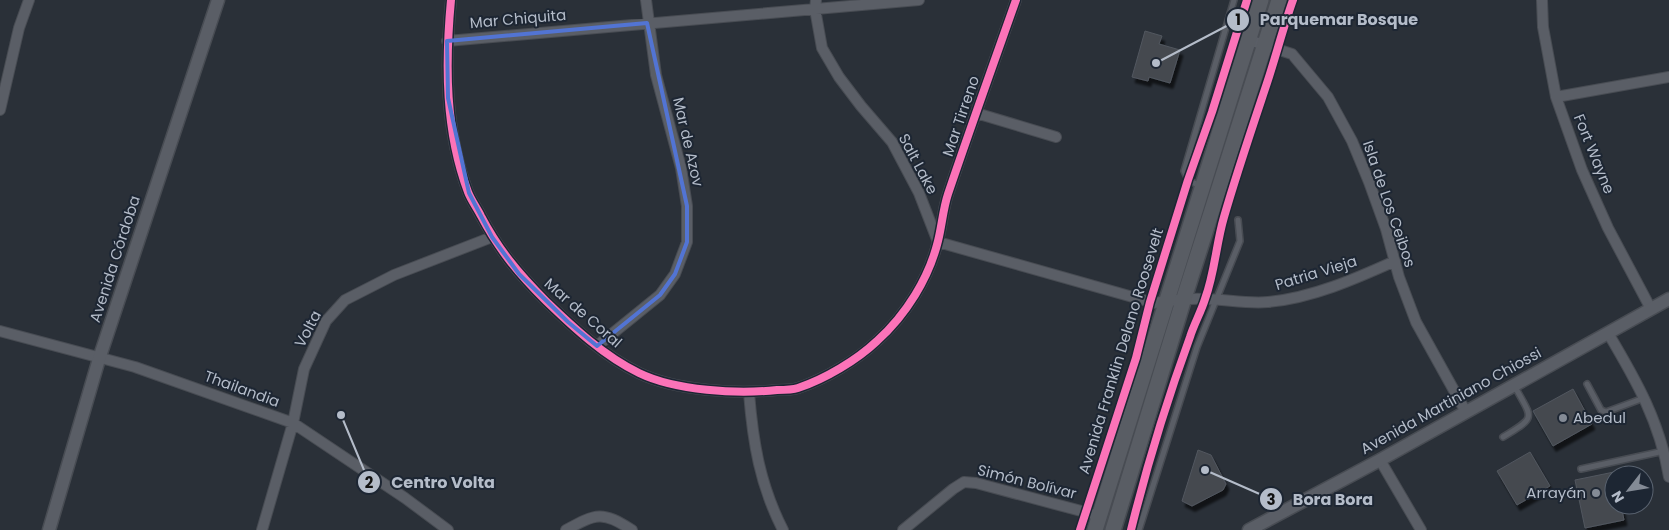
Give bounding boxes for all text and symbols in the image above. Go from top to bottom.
street label: Mar Chiquita [469,4,567,33]
callout: Parquemar Bosque [1225,4,1429,35]
text: Parquemar Bosque [1260,8,1418,31]
text: 1 [1235,9,1241,30]
street label: Mar Tirreno [937,73,984,159]
street label: Mar de Azov [668,95,709,189]
street label: Fort Wayne [1569,111,1620,197]
street label: Salt Lake [894,130,943,198]
street label: Isla de Los Ceibos [1358,138,1421,270]
street label: Avenida Córdoba [84,193,145,325]
street label: Avenida Franklin Delano Roosevelt [1073,225,1168,476]
street label: Patria Vieja [1272,250,1359,295]
street label: Mar de Coral [540,273,627,352]
street label: Volta [289,307,326,351]
street label: Avenida Martiniano Chiossi [1357,342,1545,459]
street label: Thailandia [201,365,283,412]
place label: Abedul [1573,407,1626,428]
marker: Abedul [1557,412,1569,424]
street label: Simón Bolívar [975,459,1079,504]
north arrow [1604,465,1654,515]
callout: Centro Volta [356,467,505,498]
text: Centro Volta [391,471,495,494]
text: 2 [365,472,374,493]
place label: Arrayán [1526,482,1586,503]
callout: Bora Bora [1258,484,1384,515]
marker: Arrayán [1590,487,1602,499]
text: N [1607,487,1629,506]
text: Bora Bora [1293,488,1373,511]
text: 3 [1266,489,1276,510]

